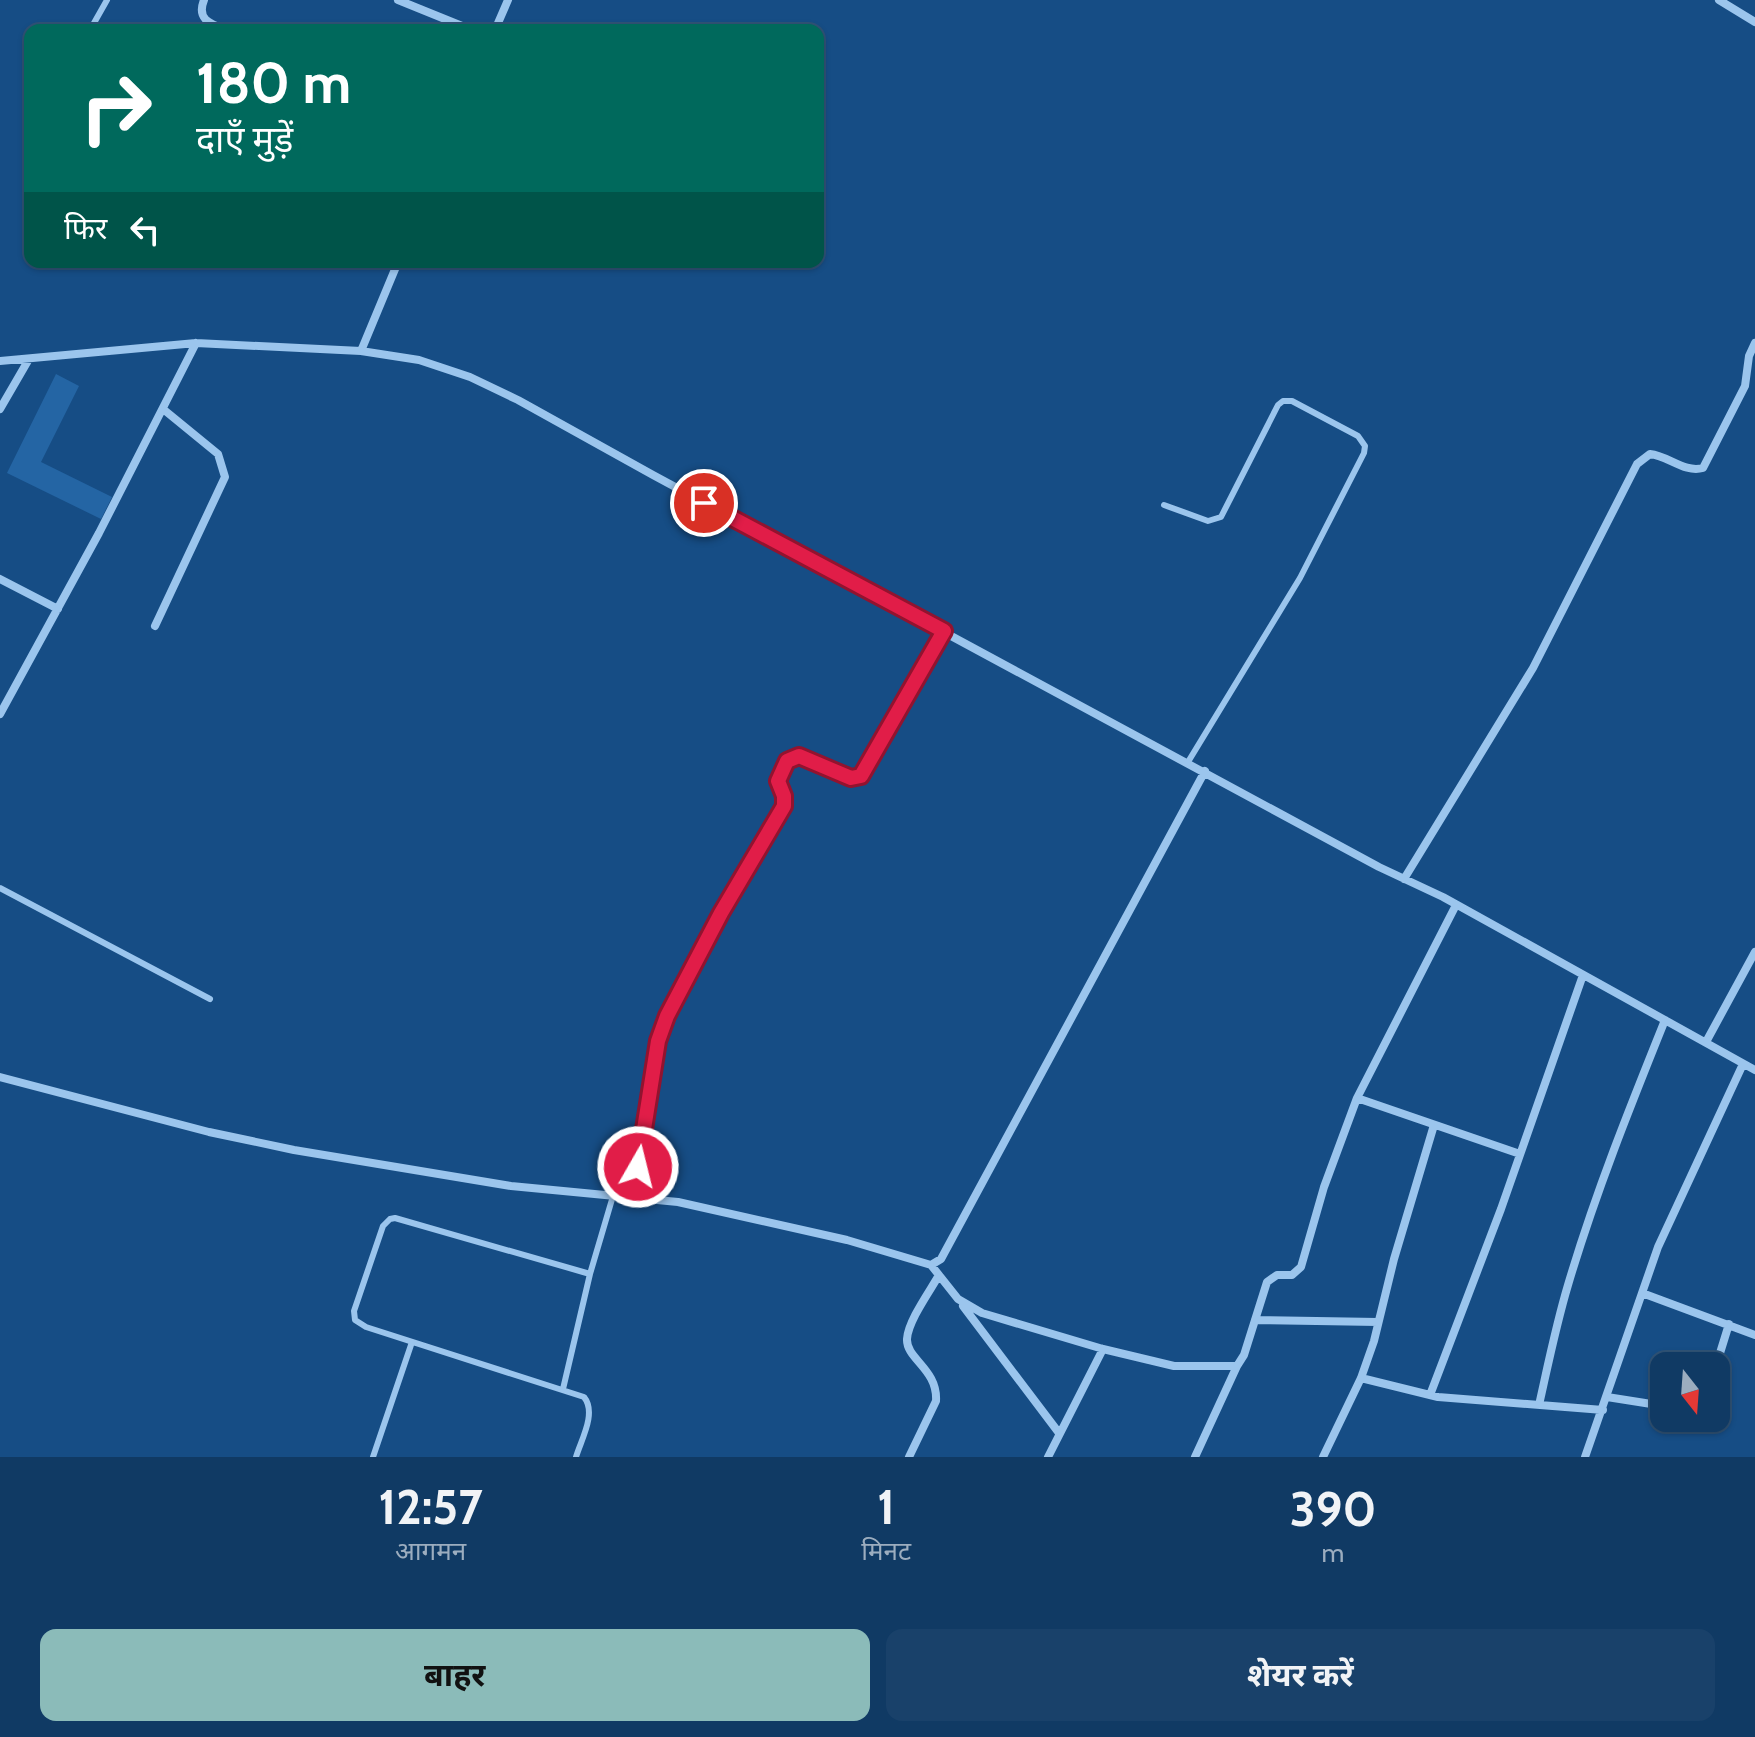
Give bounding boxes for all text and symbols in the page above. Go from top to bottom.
text: 180 m [196,49,351,117]
icon: right [64,56,168,160]
text: दाएँ मुड़ें [196,117,293,161]
icon: left [123,208,167,252]
text: फिर [64,210,107,247]
pin [670,469,738,537]
icon: arrive [682,481,726,525]
position arrow [596,1125,680,1209]
north arrow [1650,1352,1730,1432]
map controls [1650,1352,1730,1432]
text: 12:57 [379,1478,483,1536]
text: 1 [877,1478,895,1536]
text: 390 [1290,1480,1376,1538]
text: आगमन [395,1535,466,1567]
text: मिनट [861,1535,911,1567]
text: m [1322,1537,1344,1569]
button: बाहर [40,1629,870,1721]
button: शेयर करें [886,1629,1715,1721]

